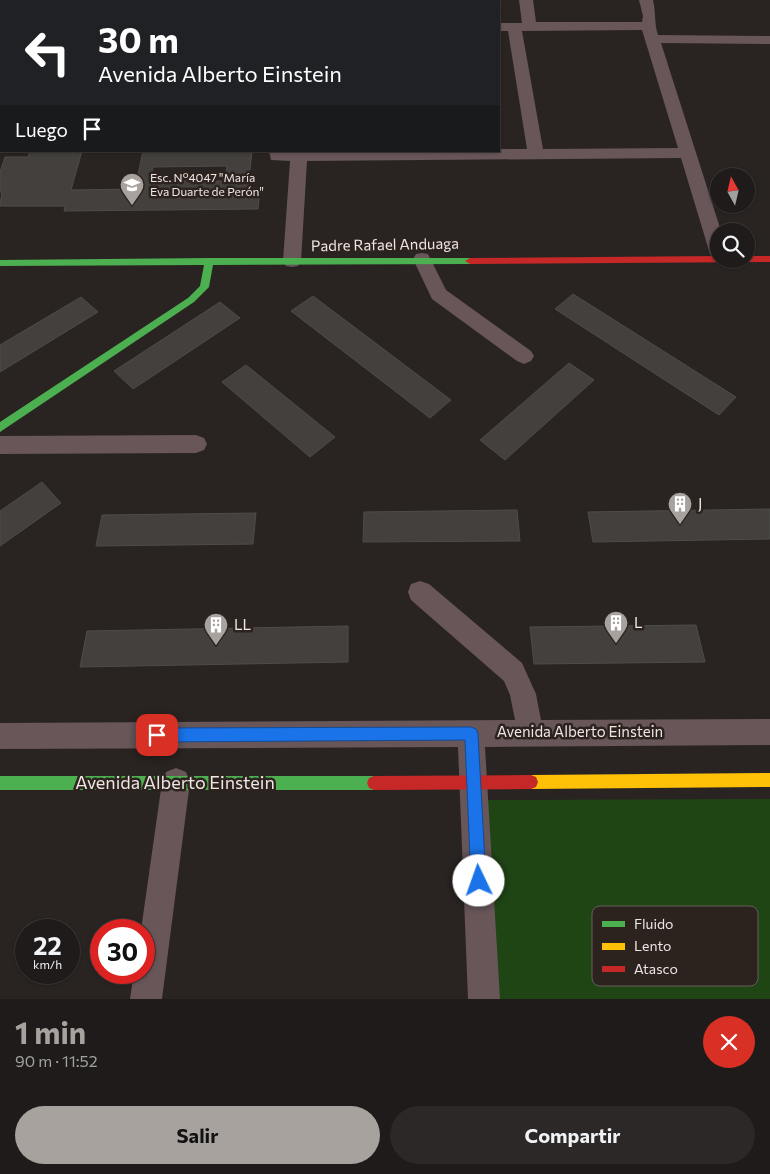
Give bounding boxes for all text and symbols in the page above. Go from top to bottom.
text: 30 m [98,17,179,60]
icon: left [15,20,80,85]
text: Avenida Alberto Einstein [98,60,342,87]
icon: arrive [78,115,106,143]
text: Luego [15,118,68,141]
north arrow [710,168,755,212]
map controls [710,168,755,268]
place label: Esc. N°4047 "María Eva Duarte de Perón" [150,170,264,198]
school or university icon: Esc. N°4047 "María Eva Duarte de Perón" [119,172,145,206]
button: search [710,223,755,268]
street label: Padre Rafael Anduaga [311,234,459,254]
building icon: J [667,491,693,525]
place label: J [698,494,702,512]
building icon: L [603,610,629,644]
building icon: LL [203,612,229,646]
place label: L [634,613,643,631]
place label: LL [234,615,252,633]
pin [136,714,178,756]
icon: arrive [143,721,171,749]
street label: Avenida Alberto Einstein [497,722,663,740]
street label: Avenida Alberto Einstein [75,771,275,793]
position arrow [452,854,504,906]
legend [592,906,758,986]
text: Fluido [634,915,673,932]
speed limit sign: 30 [90,919,155,984]
text: 22 [33,930,62,960]
text: Lento [634,937,671,954]
text: km/h [33,957,62,971]
text: Atasco [634,960,678,977]
text: 1 min [15,1013,86,1050]
button: close [703,1016,755,1068]
text: 90 m · 11:52 [15,1051,98,1070]
button: Salir [15,1106,380,1164]
button: Compartir [390,1106,755,1164]

